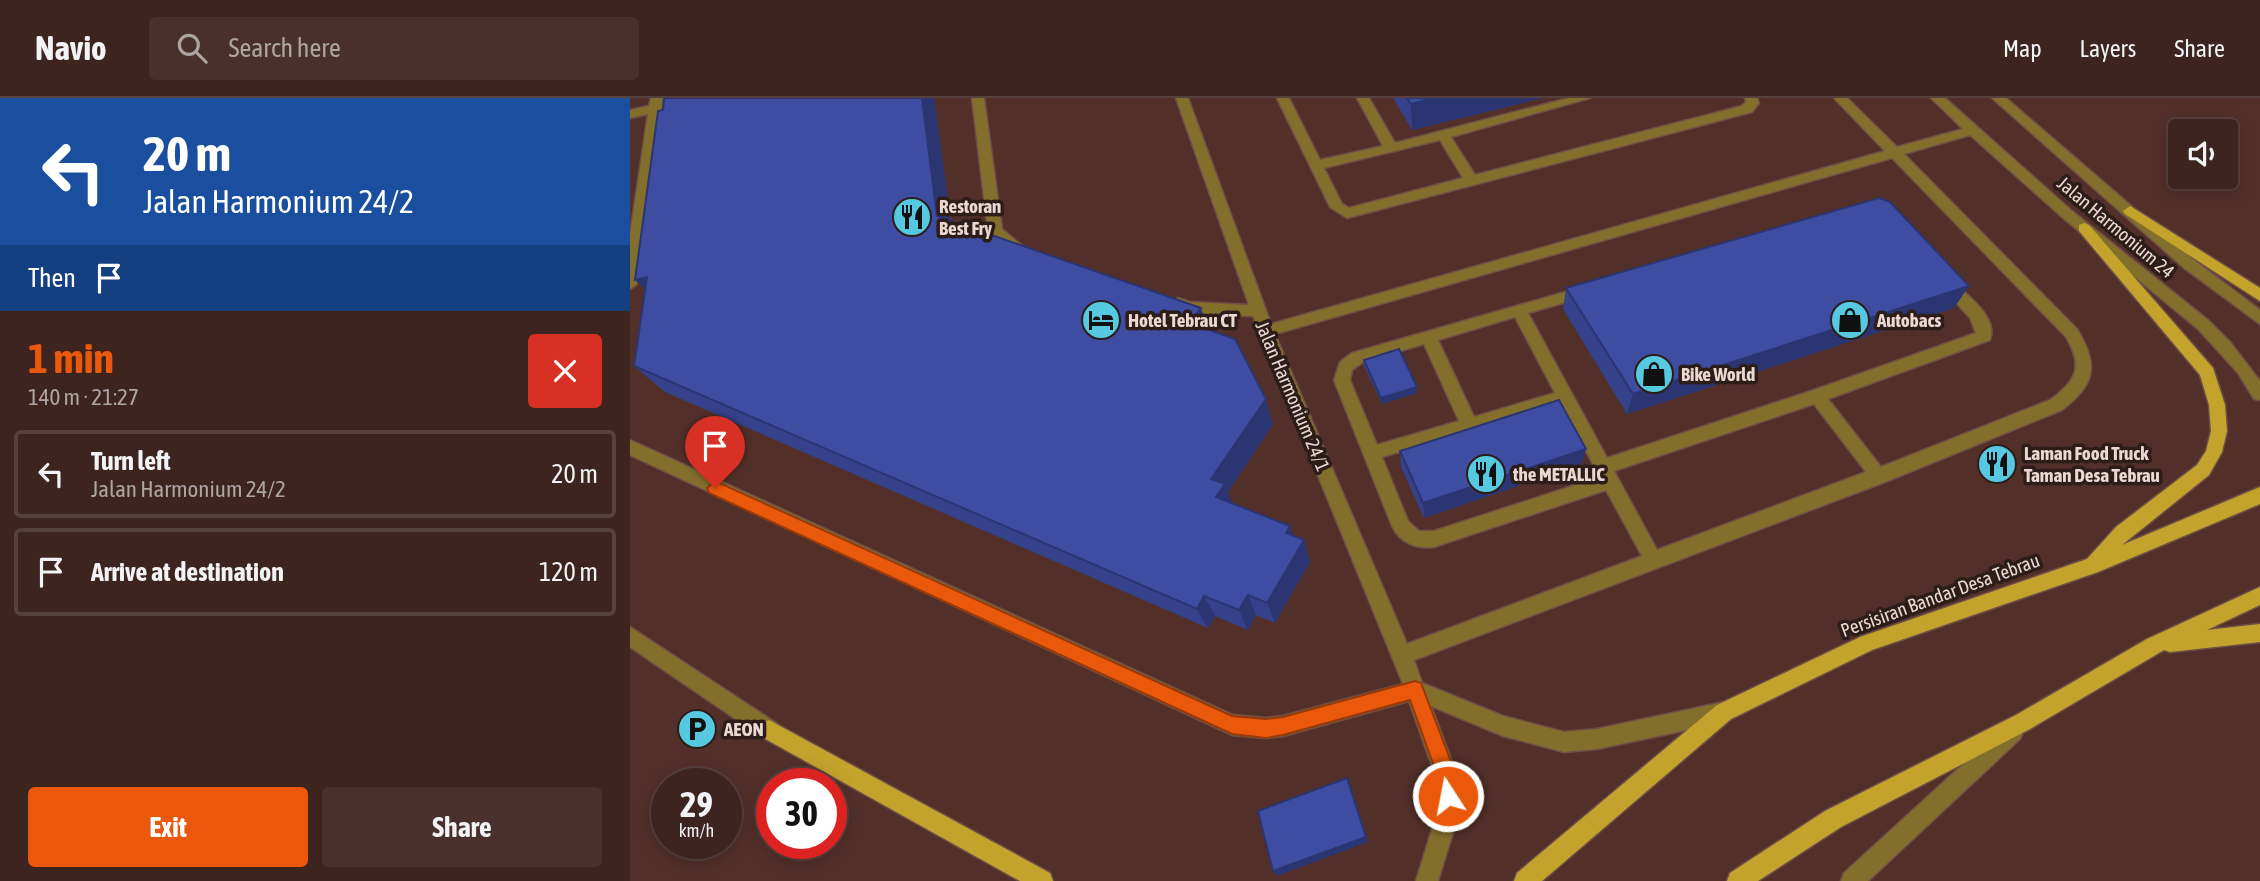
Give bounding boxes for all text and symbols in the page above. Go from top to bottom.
search box [149,17,639,80]
text: Navio [35,29,107,67]
icon: search [173,29,211,67]
text: Search here [229,33,341,63]
text: Map [2003,35,2042,62]
text: Layers [2080,35,2136,62]
text: Share [2174,35,2225,62]
map controls [2168,119,2238,189]
button: sound [2168,119,2238,189]
text: 20 m [143,125,231,181]
icon: left [28,126,119,217]
street label: Jalan Harmonium 24 [2053,172,2179,282]
text: Jalan Harmonium 24/2 [143,183,414,220]
place label: Restoran Best Fry [939,195,1001,239]
restaurant icon: Restoran Best Fry [891,196,933,238]
icon: arrive [90,259,128,297]
text: Then [28,263,76,293]
hotel icon: Hotel Tebrau CT [1080,299,1122,341]
shop icon: Autobacs [1829,299,1871,341]
place label: Hotel Tebrau CT [1128,309,1238,331]
place label: Autobacs [1876,309,1942,331]
street label: Jalan Harmonium 24/1 [1251,318,1335,474]
text: 1 min [28,334,114,382]
button: close [528,334,602,408]
shop icon: Bike World [1633,353,1675,395]
place label: Bike World [1681,363,1755,385]
text: 140 m · 21:27 [28,384,139,410]
pin [685,416,745,488]
icon: arrive [696,427,734,465]
place label: Laman Food Truck Taman Desa Tebrau [2024,442,2160,486]
restaurant icon: Laman Food Truck Taman Desa Tebrau [1976,443,2018,485]
text: Turn left [91,446,171,476]
restaurant icon: the METALLIC [1465,453,1507,495]
icon: left [32,455,70,493]
text: 20 m [551,459,598,489]
place label: the METALLIC [1512,463,1605,485]
text: Jalan Harmonium 24/2 [91,476,286,502]
street label: Persisiran Bandar Desa Tebrau [1838,549,2042,641]
icon: arrive [32,553,70,591]
text: Arrive at destination [91,557,284,587]
text: 120 m [539,557,598,587]
parking icon: AEON [676,708,718,750]
place label: AEON [723,718,764,740]
position arrow [1411,759,1485,833]
speed limit sign: 30 [756,768,847,859]
text: 29 [680,784,713,824]
button: Exit [28,787,308,867]
button: Share [322,787,602,867]
text: km/h [679,820,714,841]

